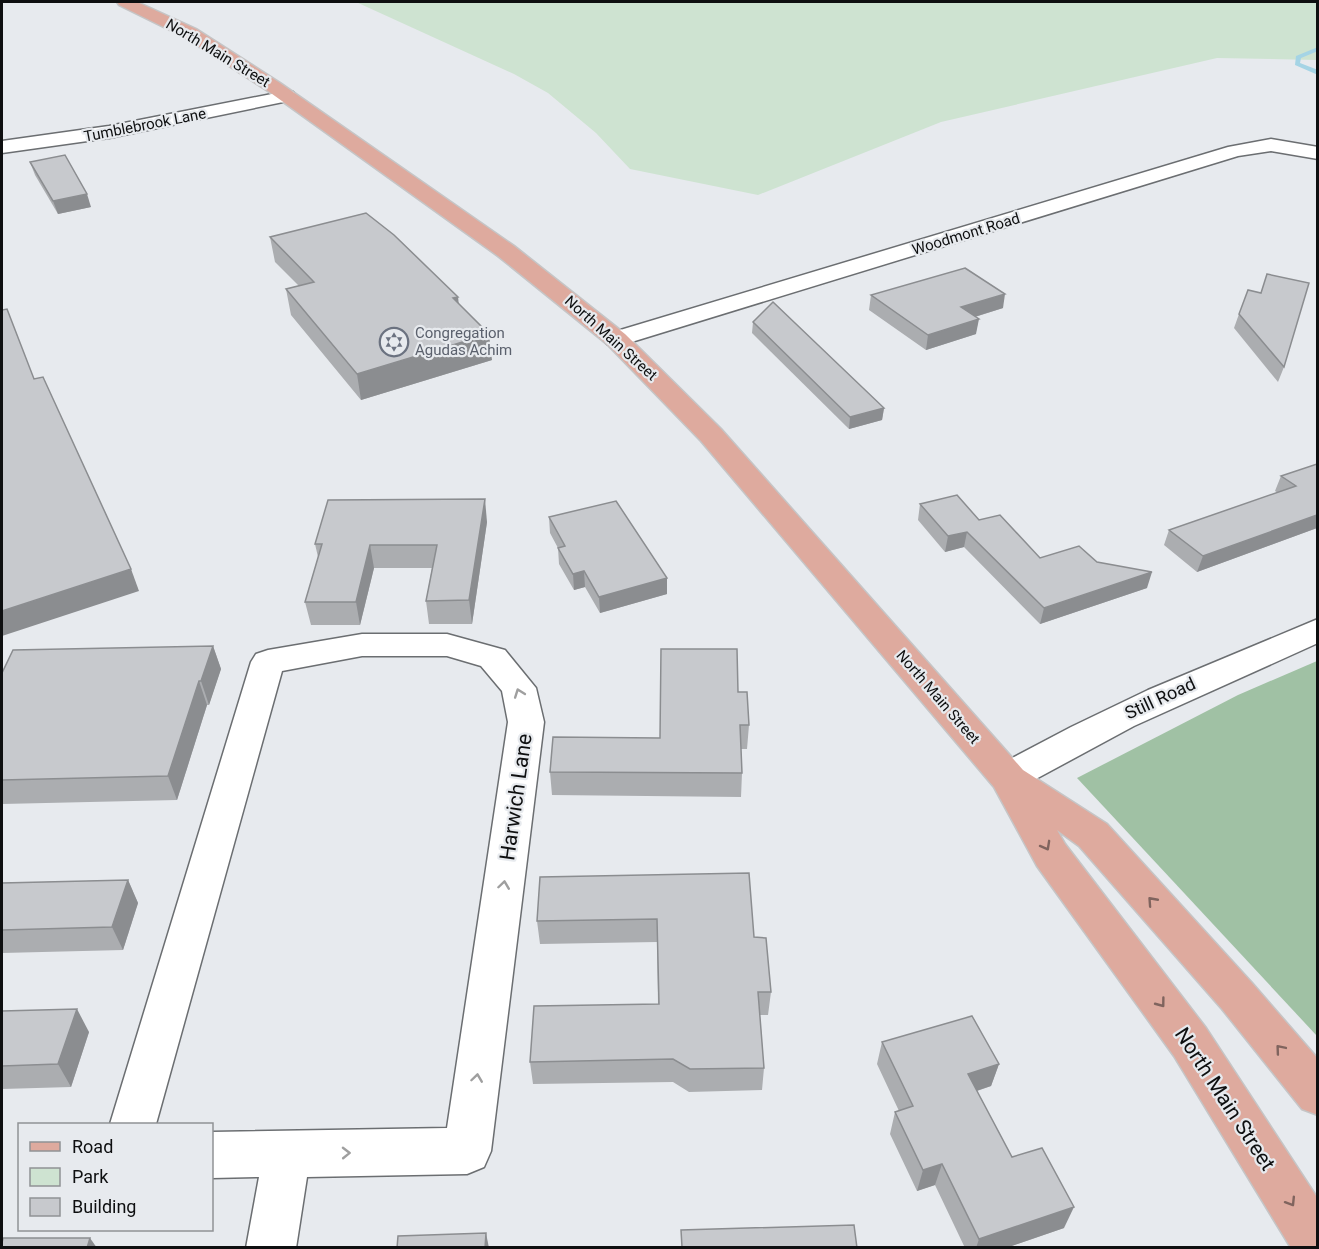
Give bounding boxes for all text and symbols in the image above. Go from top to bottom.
street label: North Main Street [163,15,273,91]
street label: Tumblebrook Lane [82,104,208,146]
street label: Woodmont Road [910,209,1022,259]
street label: North Main Street [561,292,661,384]
place label: Congregation Agudas Achim [415,324,512,359]
synagogue icon: Congregation Agudas Achim [378,326,410,358]
street label: North Main Street [892,647,984,748]
street label: Still Road [1121,673,1199,723]
one-way arrow [513,688,526,698]
street label: Harwich Lane [495,732,537,862]
one-way arrow [1039,840,1050,850]
one-way arrow [497,880,509,890]
one-way arrow [1148,898,1159,908]
one-way arrow [1154,997,1165,1008]
street label: North Main Street [1170,1023,1280,1175]
one-way arrow [1276,1044,1287,1055]
one-way arrow [470,1074,483,1083]
legend [18,1123,213,1231]
text: Road [72,1136,113,1157]
one-way arrow [341,1147,350,1159]
text: Park [72,1166,109,1187]
text: Building [72,1196,136,1217]
one-way arrow [1283,1196,1295,1206]

